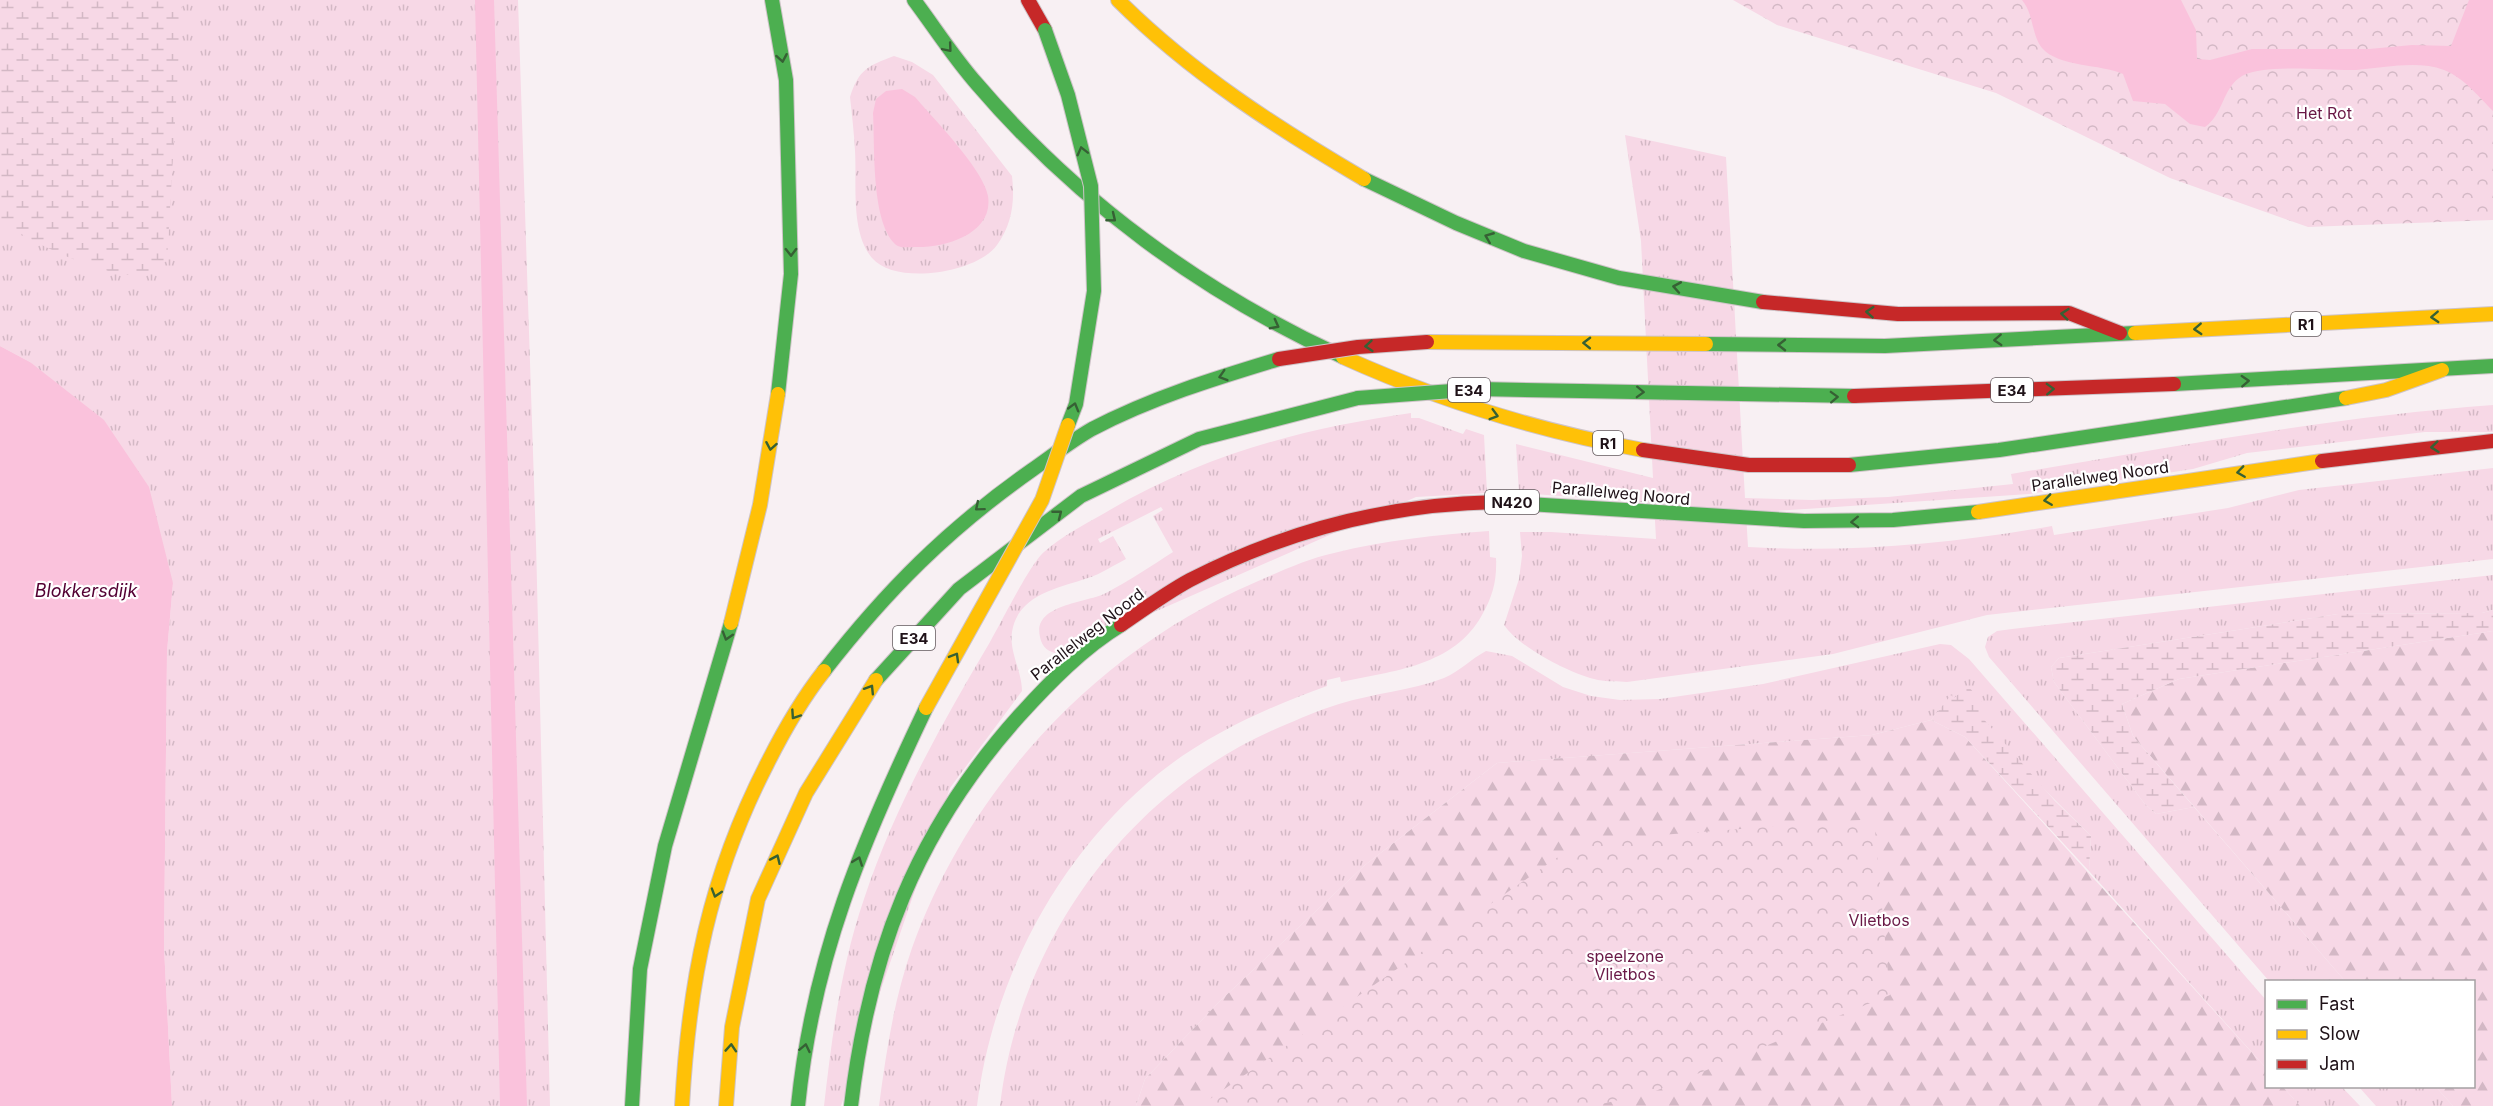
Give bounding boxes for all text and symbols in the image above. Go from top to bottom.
one-way arrow [941,41,952,52]
one-way arrow [775,52,788,62]
park label: Het Rot [2296,103,2352,123]
one-way arrow [1077,147,1090,157]
one-way arrow [1105,210,1116,221]
one-way arrow [1485,232,1496,244]
one-way arrow [784,248,797,257]
one-way arrow [1672,282,1682,294]
one-way arrow [1866,306,1875,319]
one-way arrow [2060,308,2070,321]
one-way arrow [2430,310,2439,323]
road number: R1 [2291,312,2321,336]
one-way arrow [1269,318,1279,329]
one-way arrow [2193,323,2202,336]
one-way arrow [1994,333,2003,346]
one-way arrow [1583,337,1592,349]
one-way arrow [1778,339,1787,351]
one-way arrow [1364,340,1373,353]
one-way arrow [1218,369,1229,381]
one-way arrow [2241,374,2250,387]
road number: E34 [1448,378,1490,402]
road number: E34 [1991,378,2033,402]
one-way arrow [2046,382,2055,395]
one-way arrow [1635,386,1644,398]
one-way arrow [1830,390,1839,403]
one-way arrow [1067,402,1080,412]
one-way arrow [1488,408,1499,420]
road number: R1 [1593,431,1623,455]
one-way arrow [2430,440,2439,453]
one-way arrow [765,441,777,451]
street label: Parallelweg Noord [2030,456,2170,496]
one-way arrow [2237,465,2246,478]
street label: Parallelweg Noord [1551,477,1691,509]
road number: N420 [1485,490,1539,514]
one-way arrow [2044,493,2053,505]
one-way arrow [975,500,986,511]
one-way arrow [1051,510,1062,521]
one-way arrow [1850,515,1859,528]
water label: Blokkersdijk [35,580,138,601]
street label: Parallelweg Noord [1026,584,1148,684]
road number: E34 [893,626,935,650]
one-way arrow [722,630,734,641]
one-way arrow [948,653,959,664]
one-way arrow [863,685,875,695]
one-way arrow [791,709,802,720]
one-way arrow [768,855,780,866]
one-way arrow [850,856,863,867]
one-way arrow [711,887,723,898]
park label: Vlietbos [1848,910,1910,930]
park label: speelzone Vlietbos [1586,946,1664,984]
legend [2265,980,2475,1088]
text: Fast [2319,993,2355,1014]
text: Slow [2319,1023,2360,1044]
one-way arrow [724,1043,737,1052]
one-way arrow [798,1043,811,1053]
text: Jam [2319,1053,2355,1074]

